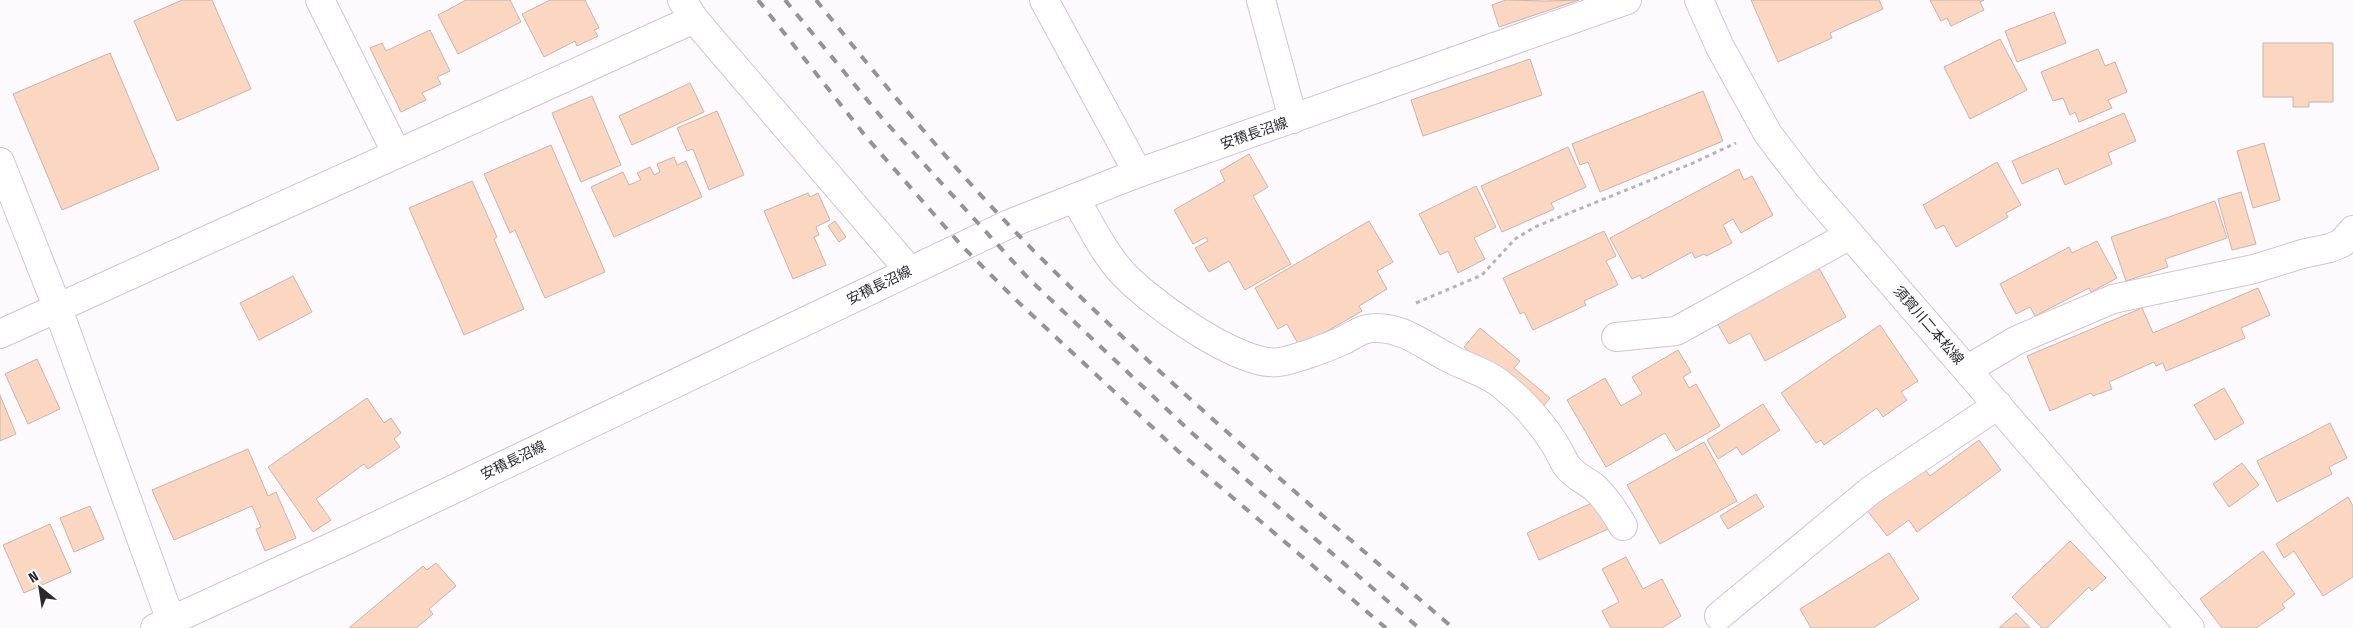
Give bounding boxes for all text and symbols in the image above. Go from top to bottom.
street label: 安積長沼線 [1218,114,1290,153]
street label: 安積長沼線 [844,262,914,308]
street label: 須賀川二本松線 [1890,283,1967,368]
street label: 安積長沼線 [478,437,548,483]
north arrow [15,563,65,613]
text: N [26,568,42,587]

